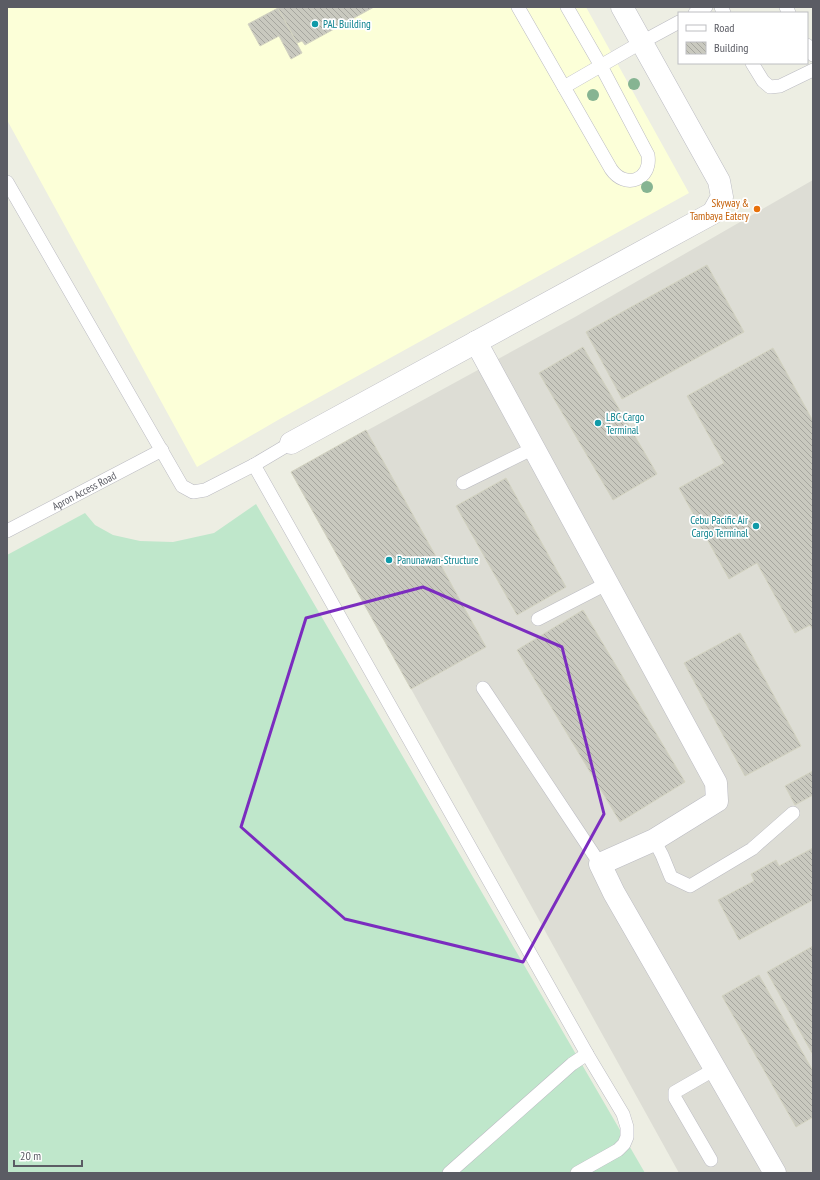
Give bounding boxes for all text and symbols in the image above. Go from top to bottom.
legend [678,12,808,64]
place label: PAL Building [323,17,371,31]
marker: PAL Building [310,19,320,29]
text: Road [714,20,734,35]
text: Building [714,40,749,55]
place label: Skyway & Tambaya Eatery [690,196,750,223]
marker: Skyway & Tambaya Eatery [752,204,762,214]
place label: LBC Cargo Terminal [606,410,645,437]
marker: LBC Cargo Terminal [593,418,603,428]
street label: Apron Access Road [50,468,119,513]
place label: Cebu Pacific Air Cargo Terminal [690,513,748,540]
marker: Cebu Pacific Air Cargo Terminal [751,521,761,531]
place label: Panunawan-Structure [397,553,479,567]
marker: Panunawan-Structure [384,555,394,565]
scale bar [14,1142,82,1168]
text: 20 m [20,1148,41,1163]

